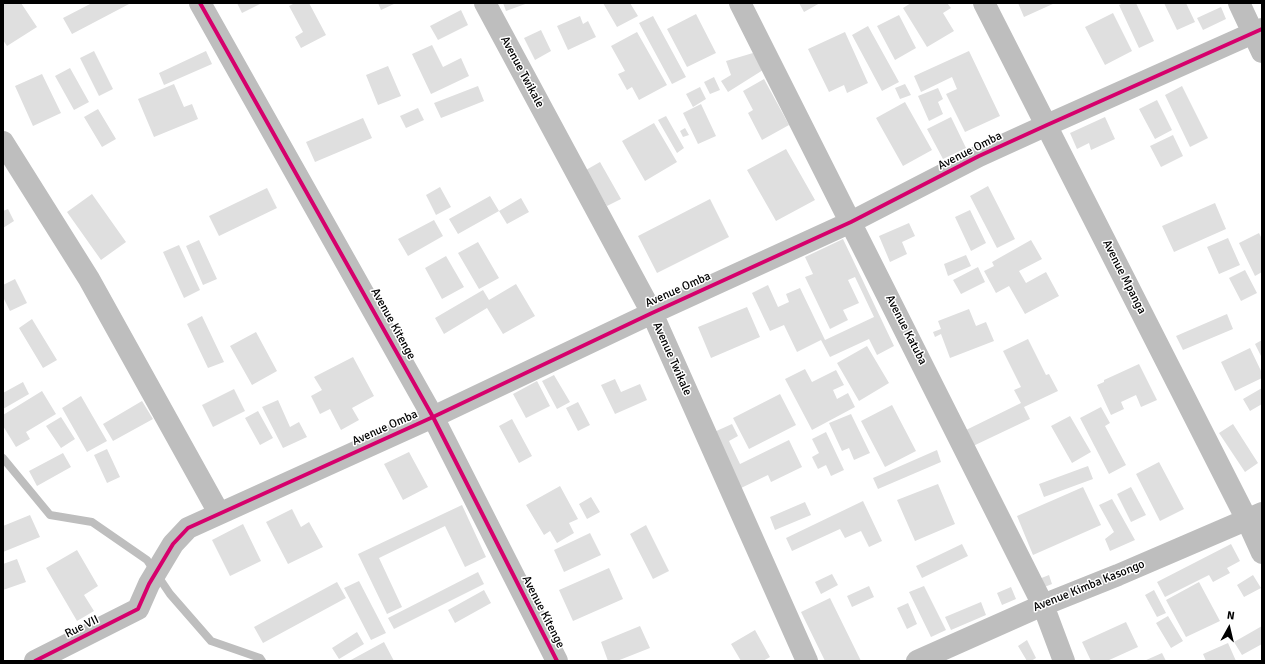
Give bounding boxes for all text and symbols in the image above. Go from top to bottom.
street label: Avenue Twikale [497,34,547,110]
street label: Avenue Omba [936,129,1004,173]
street label: Avenue Mpanga [1099,238,1149,316]
street label: Avenue Omba [643,269,713,311]
street label: Avenue Kitenge [367,286,419,362]
street label: Avenue Katuba [882,293,930,367]
street label: Avenue Twikale [649,320,695,398]
street label: Avenue Omba [350,407,420,449]
street label: Avenue Kimba Kasongo [1031,557,1147,615]
street label: Avenue Kitenge [519,573,567,651]
north arrow [1209,608,1249,648]
text: N [1226,609,1235,623]
street label: Rue VII [63,613,101,641]

